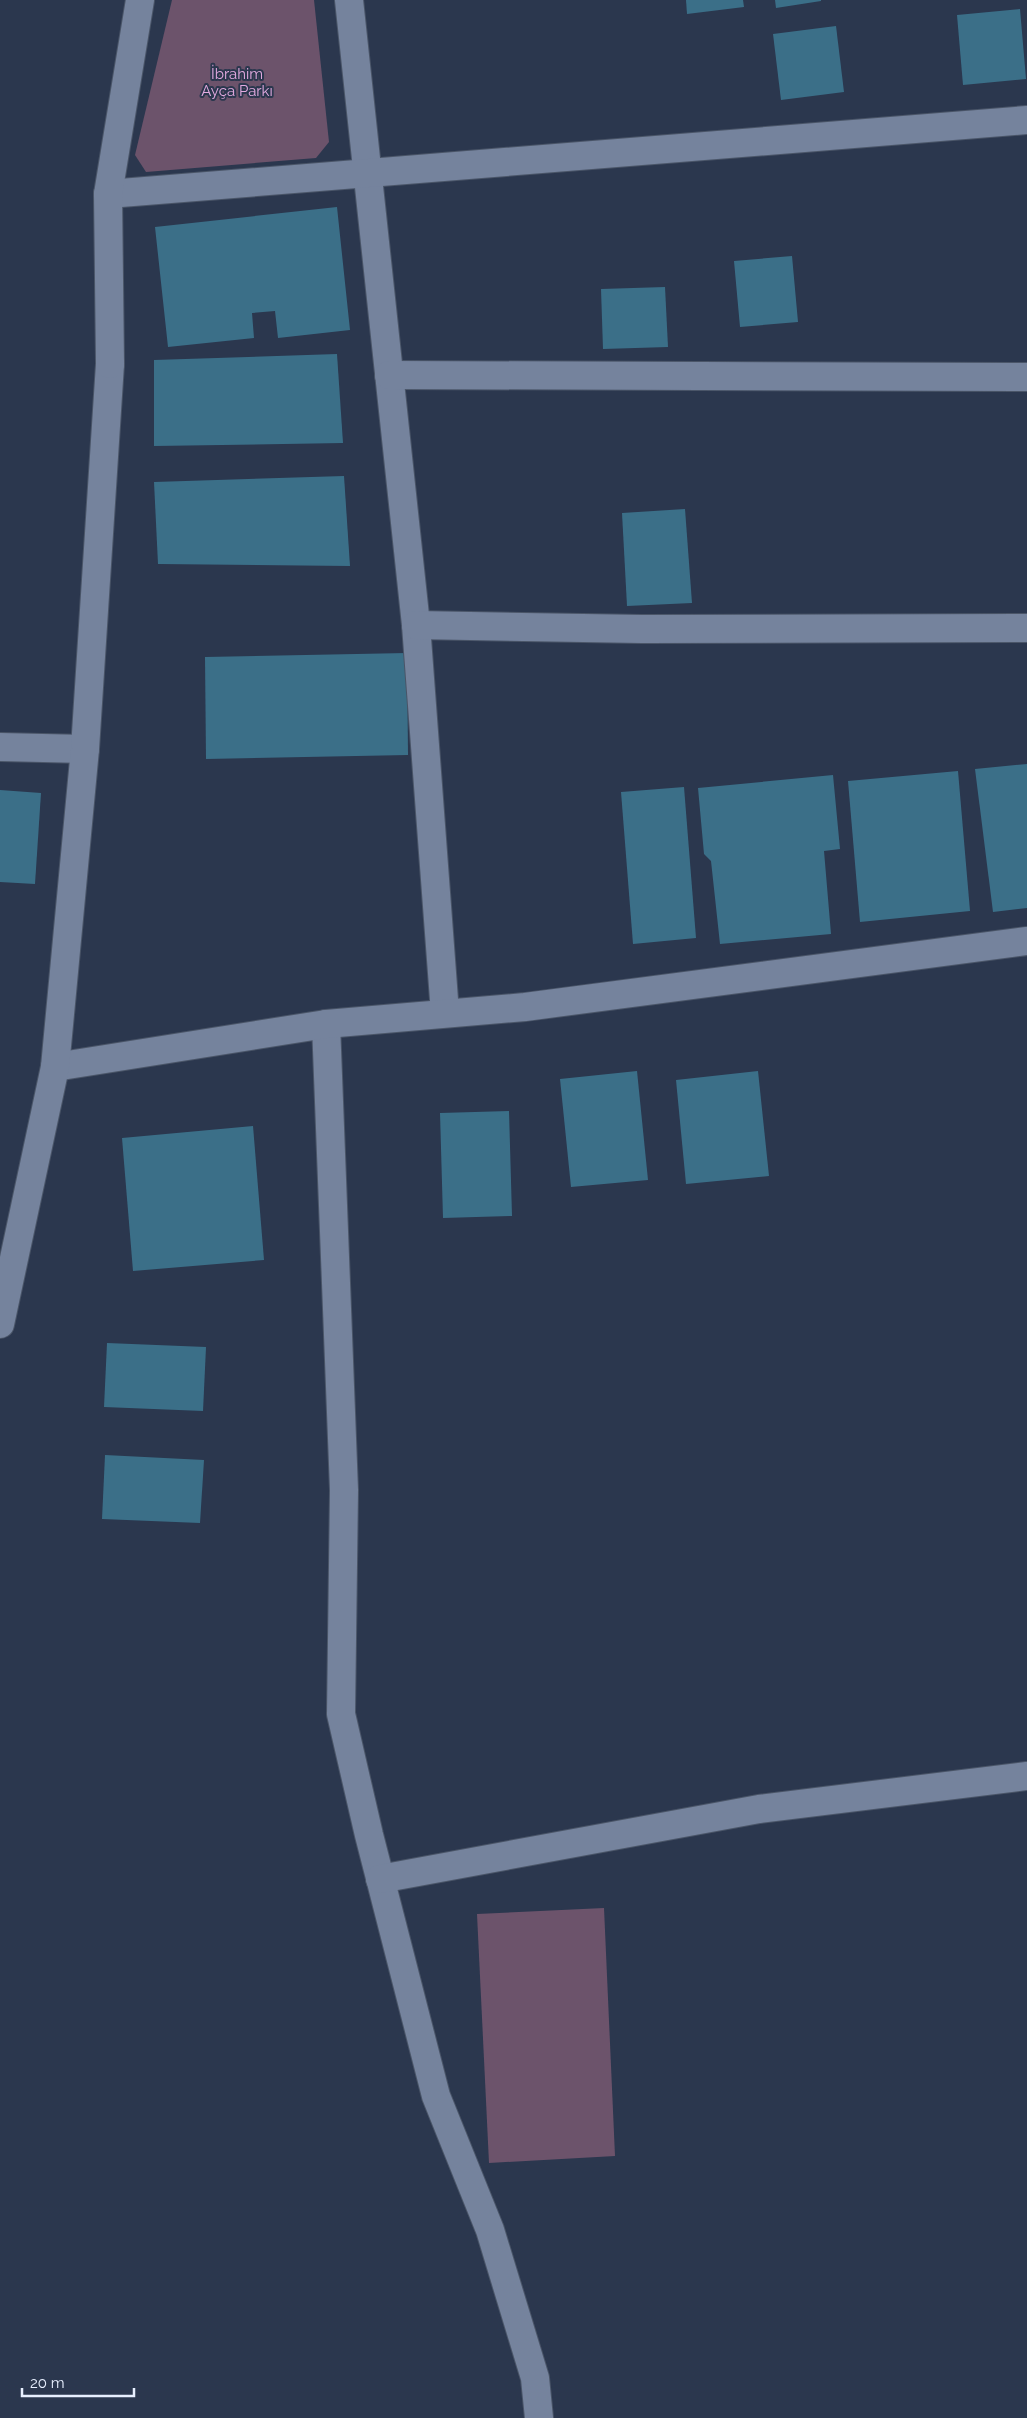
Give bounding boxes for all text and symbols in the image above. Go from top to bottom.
park label: İbrahim Ayça Parkı [201,64,273,100]
scale bar [22,2366,135,2398]
text: 20 m [30,2374,65,2392]

